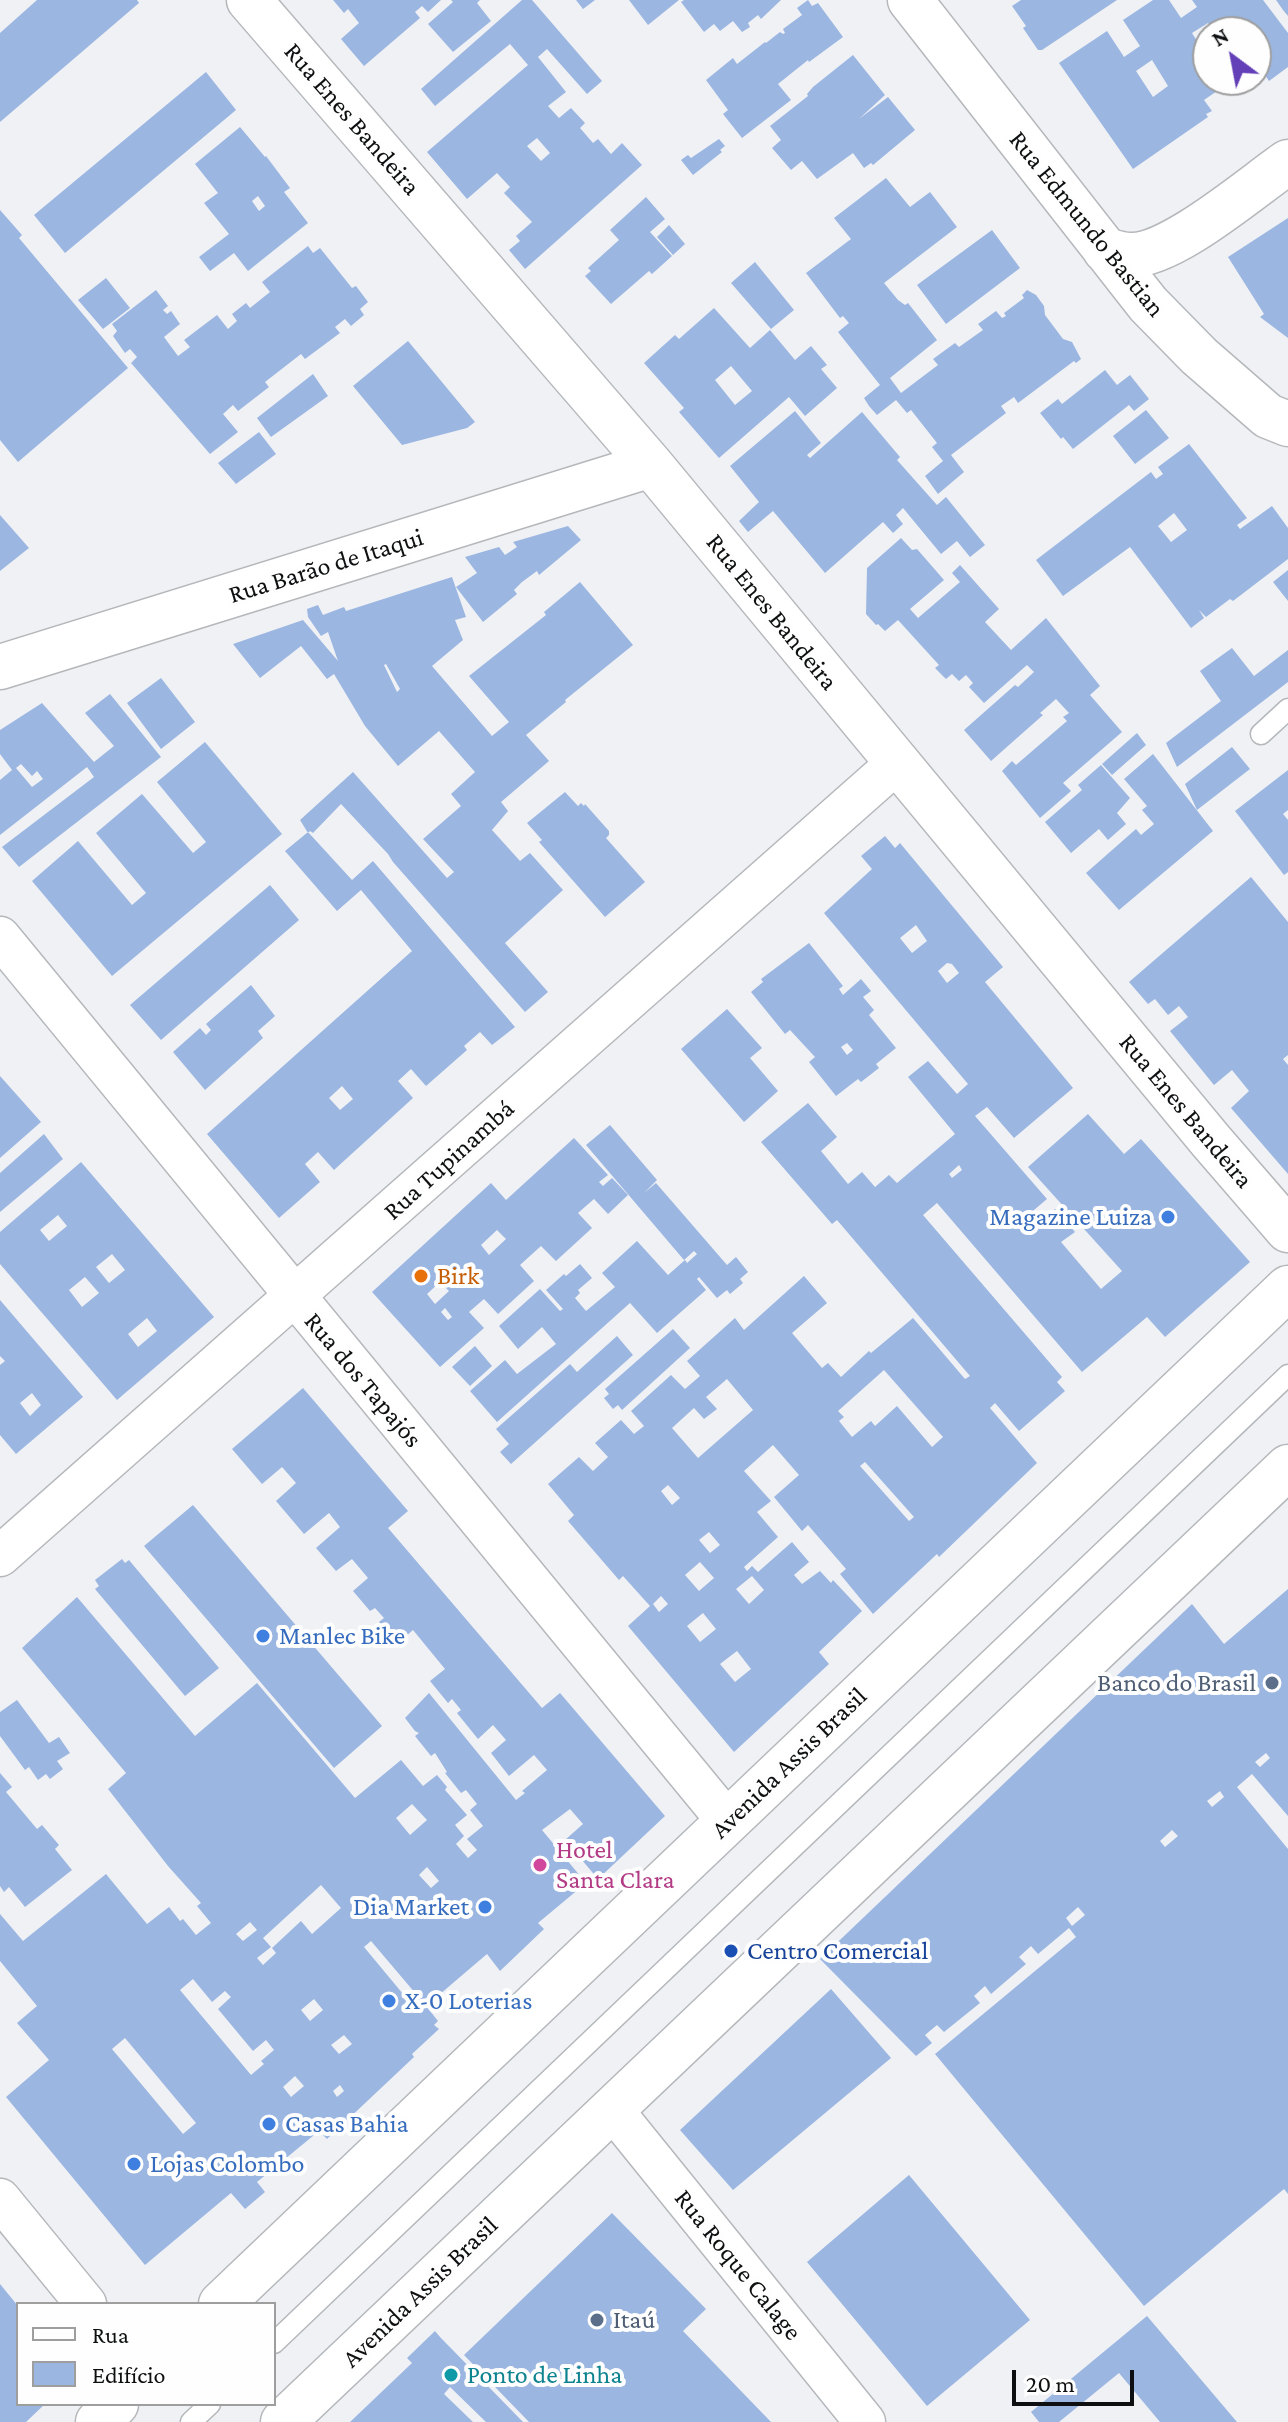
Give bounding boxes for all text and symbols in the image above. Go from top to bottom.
north arrow [1192,16,1272,96]
text: N [1207,22,1233,51]
street label: Rua Enes Bandeira [277,36,427,202]
street label: Rua Edmundo Bastian [1002,125,1172,323]
street label: Rua Barão de Itaqui [225,522,427,610]
street label: Rua Enes Bandeira [699,527,845,697]
street label: Rua Enes Bandeira [1112,1027,1260,1195]
street label: Rua Tupinambá [377,1093,521,1227]
place label: Magazine Luiza [989,1201,1152,1233]
marker: Magazine Luiza [1159,1208,1177,1226]
place label: Birk [437,1260,480,1292]
marker: Birk [412,1267,430,1285]
street label: Rua dos Tapajós [297,1306,429,1454]
place label: Manlec Bike [279,1620,405,1652]
marker: Manlec Bike [254,1627,272,1645]
place label: Banco do Brasil [1097,1667,1256,1699]
marker: Banco do Brasil [1263,1674,1281,1692]
street label: Avenida Assis Brasil [705,1681,873,1845]
place label: Hotel Santa Clara [556,1834,675,1896]
marker: Hotel Santa Clara [531,1856,549,1874]
place label: Dia Market [353,1891,469,1923]
marker: Dia Market [476,1898,494,1916]
place label: Centro Comercial [747,1935,928,1967]
marker: Centro Comercial [722,1942,740,1960]
place label: X-0 Loterias [405,1985,532,2017]
marker: X-0 Loterias [380,1992,398,2010]
place label: Casas Bahia [285,2108,409,2140]
marker: Casas Bahia [260,2115,278,2133]
place label: Lojas Colombo [150,2148,304,2180]
marker: Lojas Colombo [125,2155,143,2173]
street label: Rua Roque Calage [668,2183,808,2347]
street label: Avenida Assis Brasil [336,2210,504,2374]
legend [16,2302,276,2406]
place label: Itaú [613,2304,655,2336]
marker: Itaú [588,2311,606,2329]
text: Rua [92,2321,129,2348]
scale bar [1016,2354,1138,2404]
place label: Ponto de Linha [467,2359,622,2391]
text: Edifício [92,2361,165,2388]
marker: Ponto de Linha [442,2366,460,2384]
text: 20 m [1026,2370,1075,2397]

